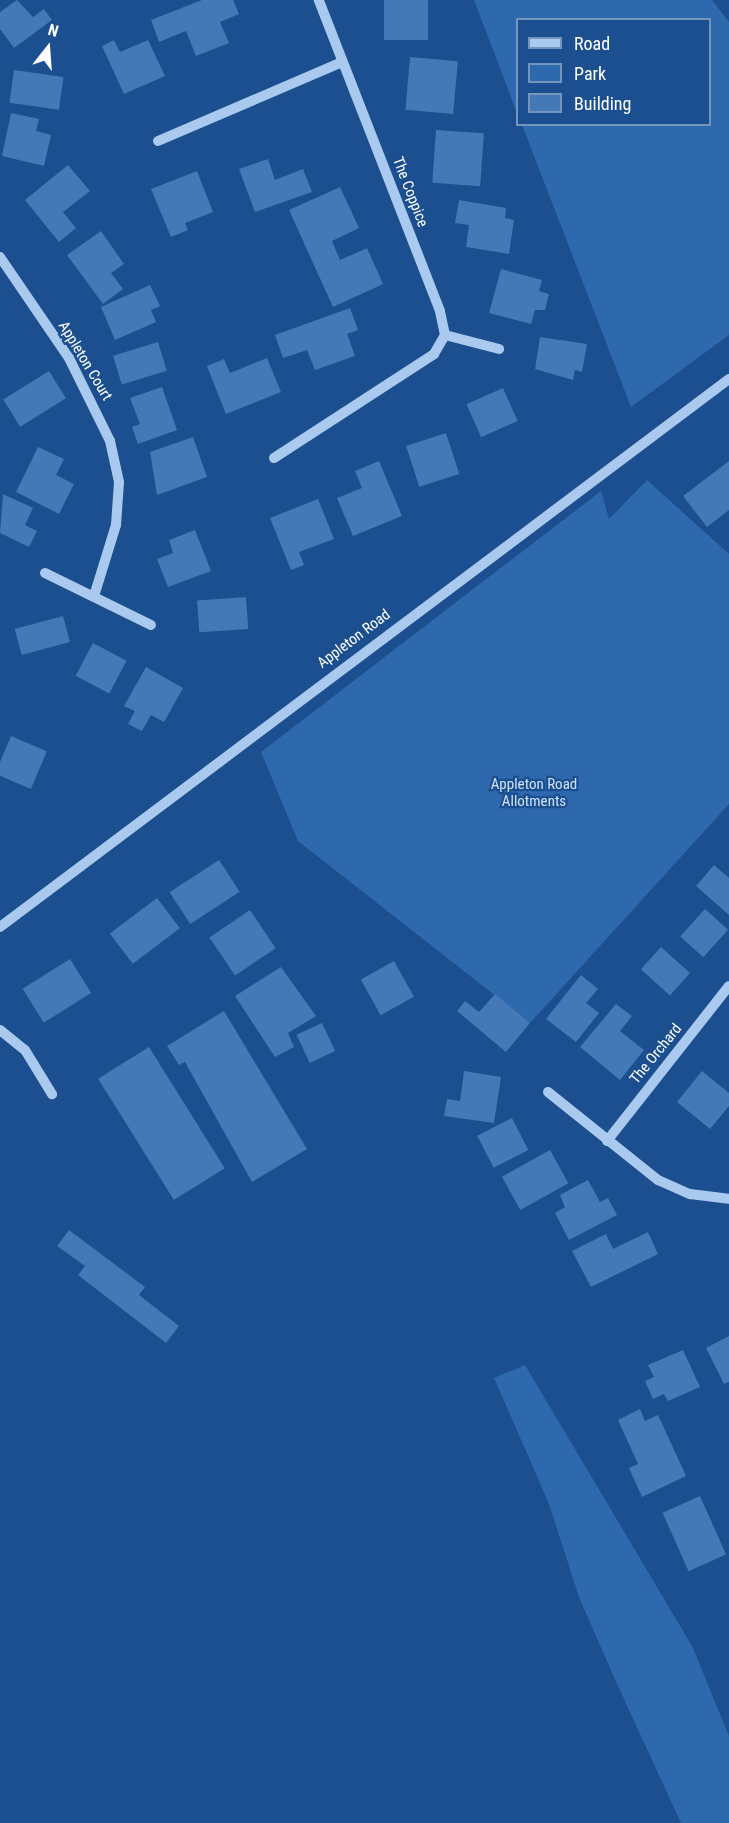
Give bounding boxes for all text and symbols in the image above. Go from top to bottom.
north arrow [18,18,78,78]
legend [516,18,711,126]
text: N [46,20,61,41]
text: Road [574,33,610,54]
text: Park [574,63,606,84]
text: Building [574,93,631,114]
street label: The Coppice [388,154,432,230]
street label: Appleton Court [54,318,116,404]
street label: Appleton Road [314,606,394,672]
park label: Appleton Road Allotments [491,775,577,810]
street label: The Orchard [626,1020,686,1088]

